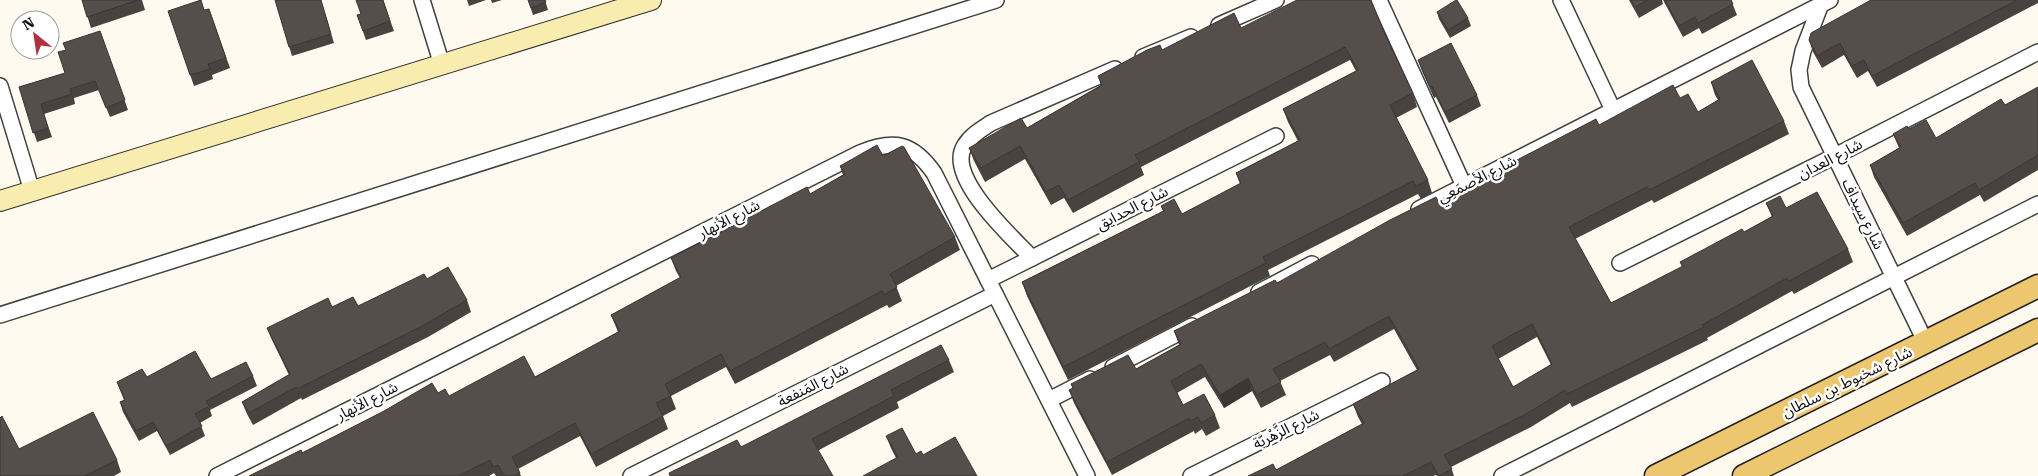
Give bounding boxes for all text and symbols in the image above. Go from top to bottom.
north arrow [10,10,60,60]
text: N [20,14,37,33]
street label: شارع العدان [1795,135,1867,186]
street label: شارع الأصمَعِي [1434,151,1521,209]
street label: شارع سيداف [1835,176,1888,254]
street label: شارع الحدايق [1093,182,1173,236]
street label: شارع الأنهار [694,196,764,245]
street label: شارع شخبوط بن سلطان [1779,343,1917,424]
street label: شارع المَنفعة [775,359,853,413]
street label: شارع الأنهار [332,378,402,427]
street label: شارع الزَّهْريّة [1249,404,1324,456]

